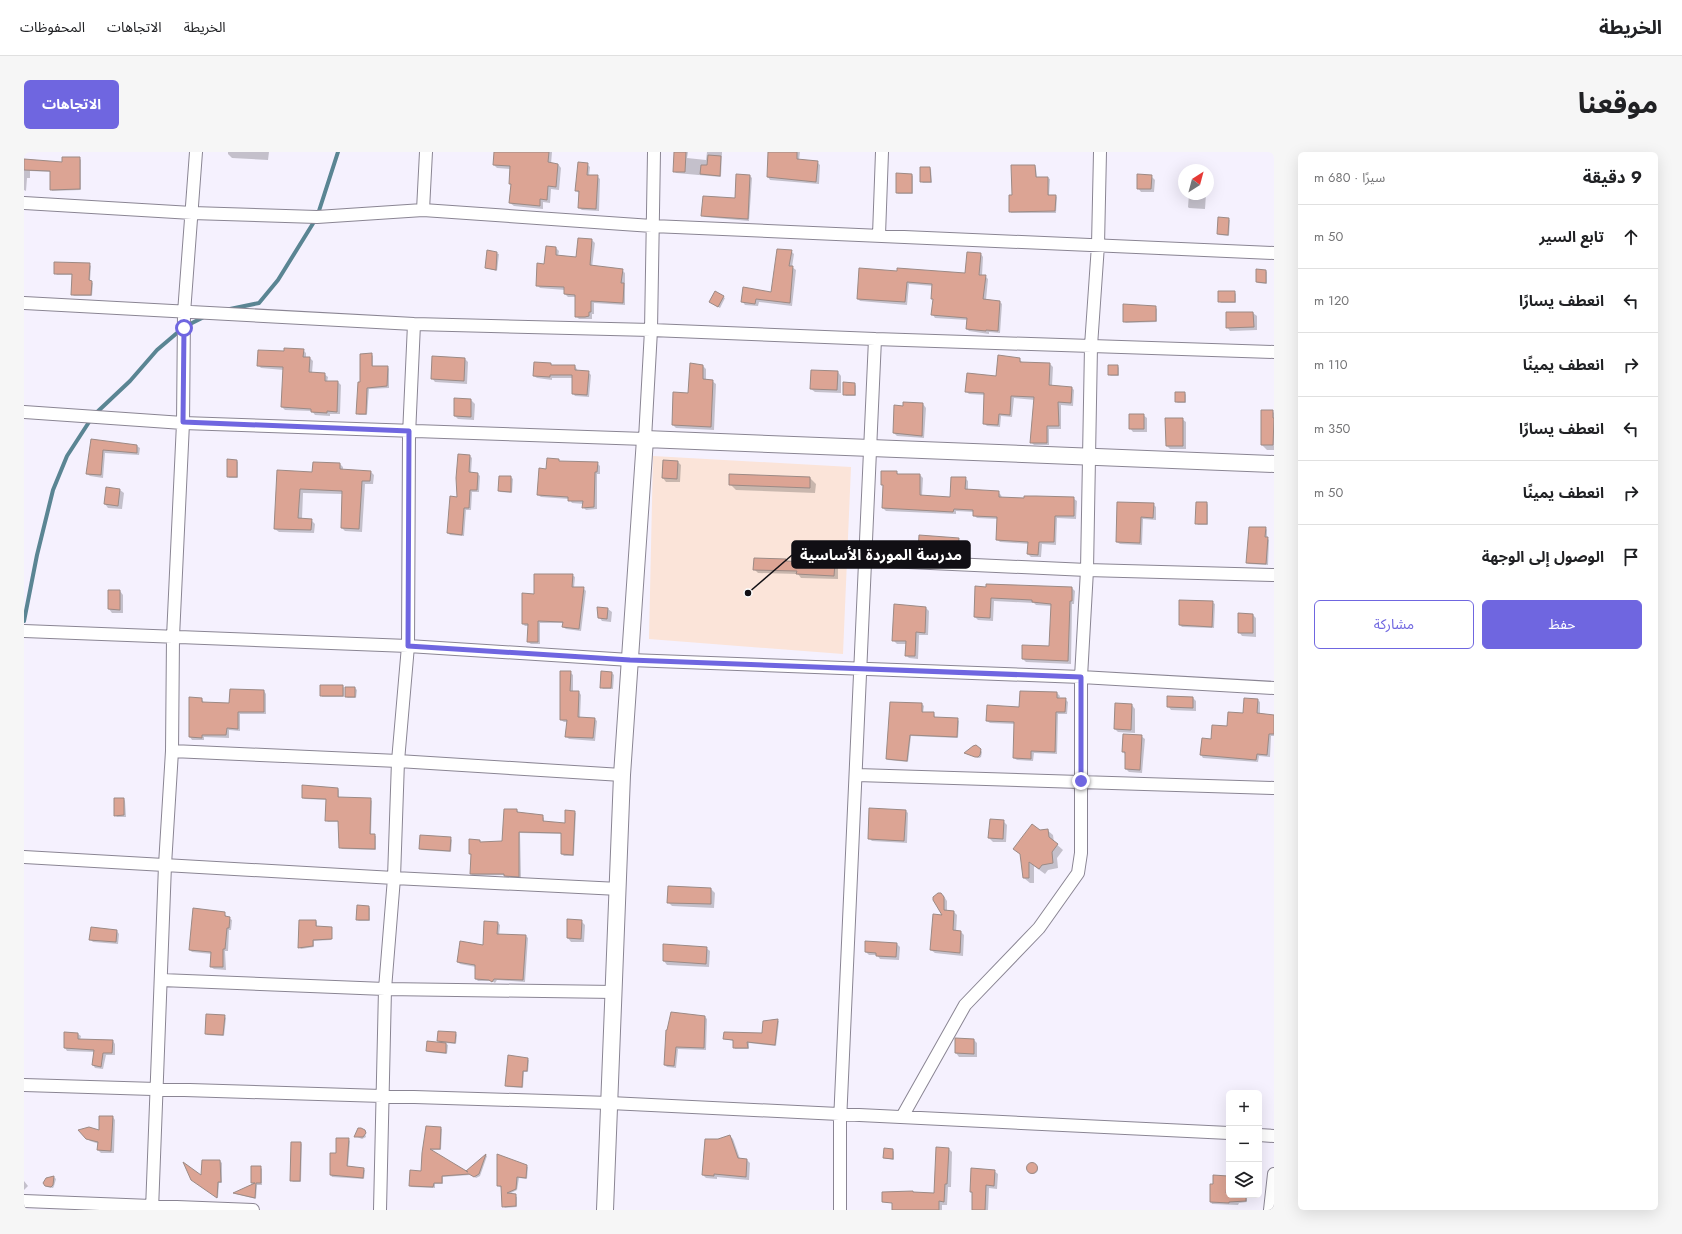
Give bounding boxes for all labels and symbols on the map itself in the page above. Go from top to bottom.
north arrow [1178,164,1214,200]
route start [175,319,193,337]
callout: مدرسة الموردة الأساسية [792,541,970,568]
text: مدرسة الموردة الأساسية [800,544,962,566]
route end [1072,772,1090,790]

